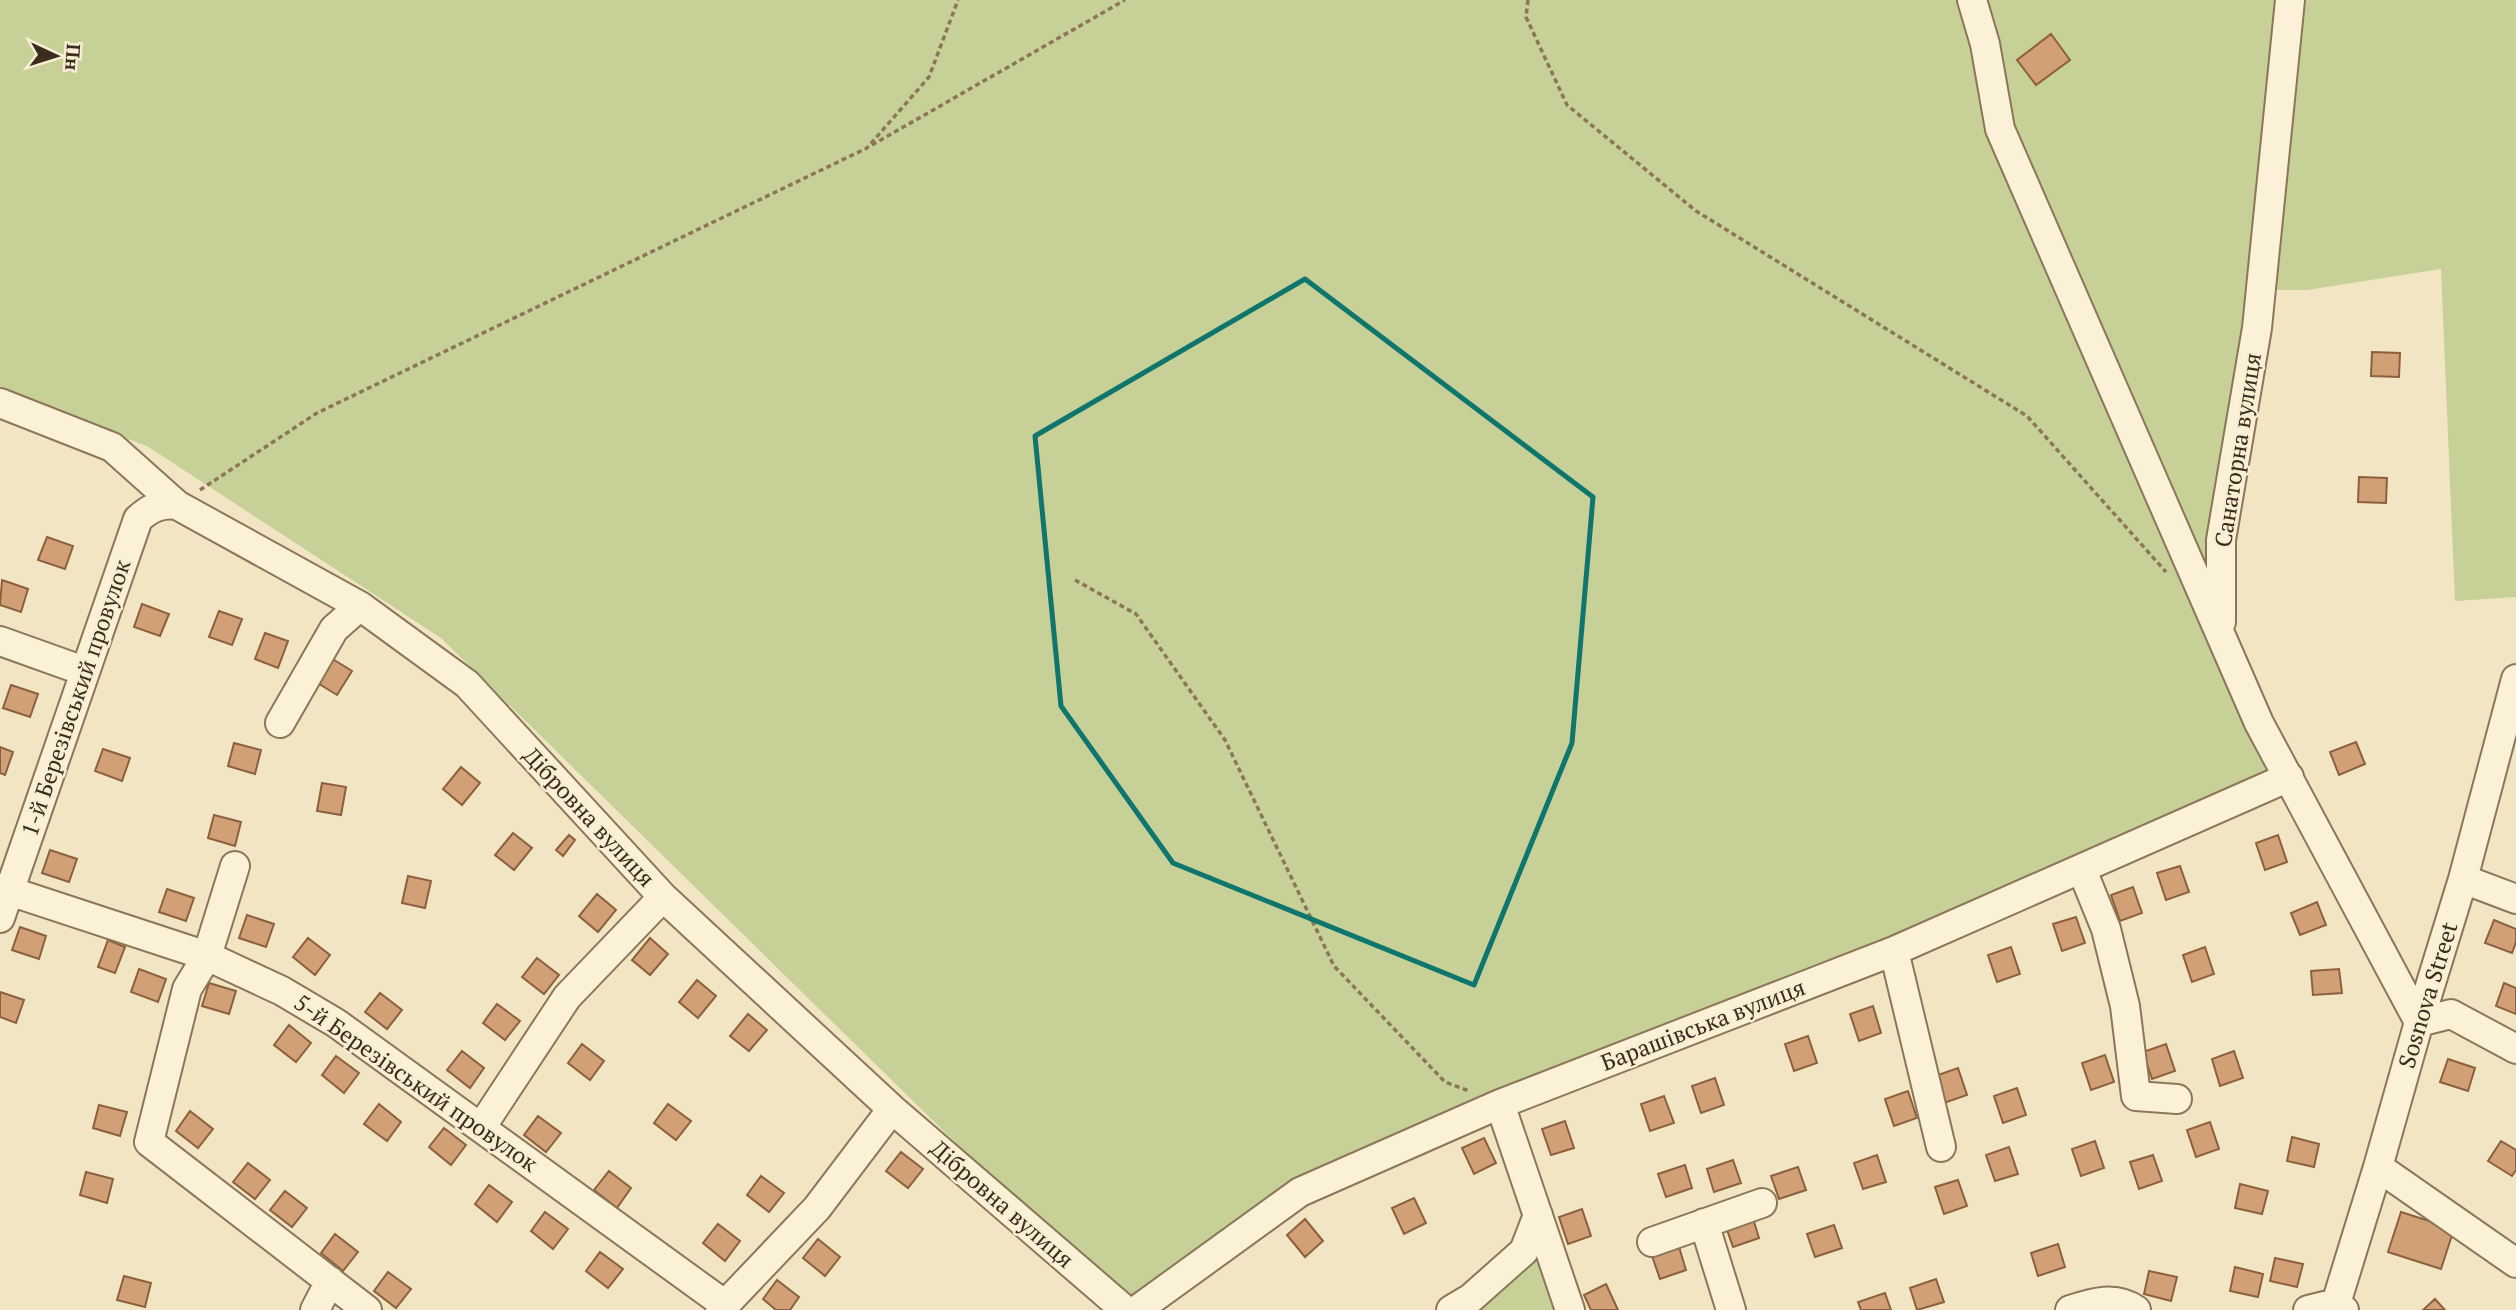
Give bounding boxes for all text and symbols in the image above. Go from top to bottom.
north arrow [21,21,91,91]
text: Пн [60,43,87,72]
street label: Санаторна вулиця [2207,350,2268,549]
street label: 1-й Березівський провулок [14,555,138,840]
street label: Дібровна вулиця [517,740,662,893]
street label: Sosnova Street [2391,918,2465,1072]
street label: Барашівська вулиця [1596,971,1809,1078]
street label: 5-й Березівський провулок [288,986,545,1179]
street label: Дібровна вулиця [924,1133,1081,1274]

